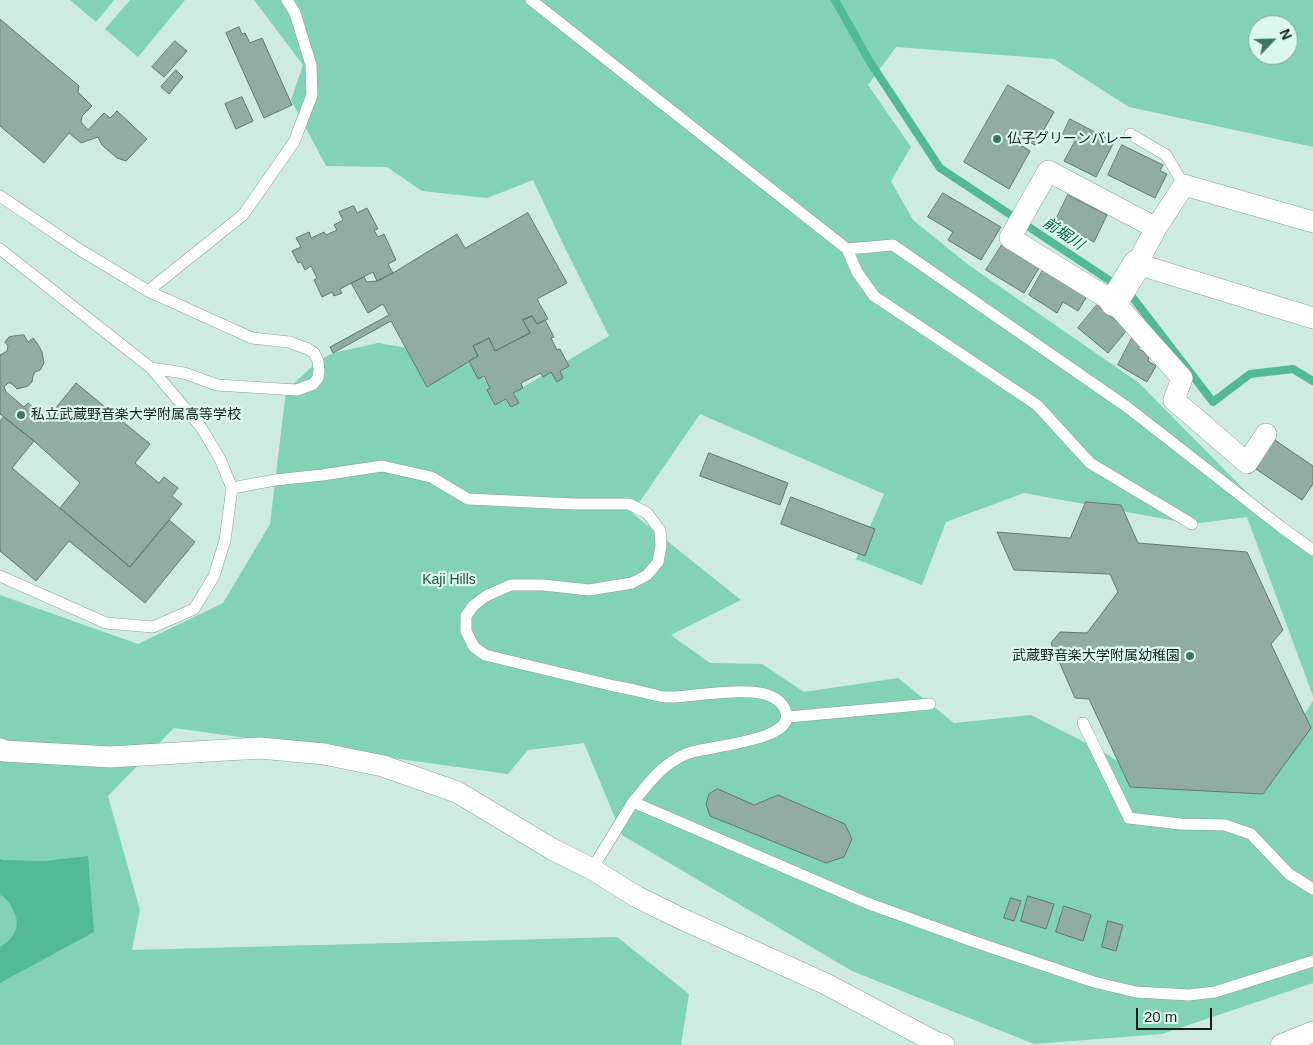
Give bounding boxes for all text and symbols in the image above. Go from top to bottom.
north arrow [1248,15,1298,65]
text: N [1276,26,1295,42]
place label: 仏子グリーンバレー [1007,131,1133,147]
marker: 仏子グリーンバレー [991,133,1003,145]
water label: 前堀川 [1039,214,1087,254]
place label: 私立武蔵野音楽大学附属高等学校 [31,407,241,423]
marker: 私立武蔵野音楽大学附属高等学校 [15,409,27,421]
park label: Kaji Hills [422,572,476,588]
place label: 武蔵野音楽大学附属幼稚園 [1012,648,1180,664]
marker: 武蔵野音楽大学附属幼稚園 [1184,650,1196,662]
scale bar [1138,998,1214,1030]
text: 20 m [1144,1008,1177,1025]

